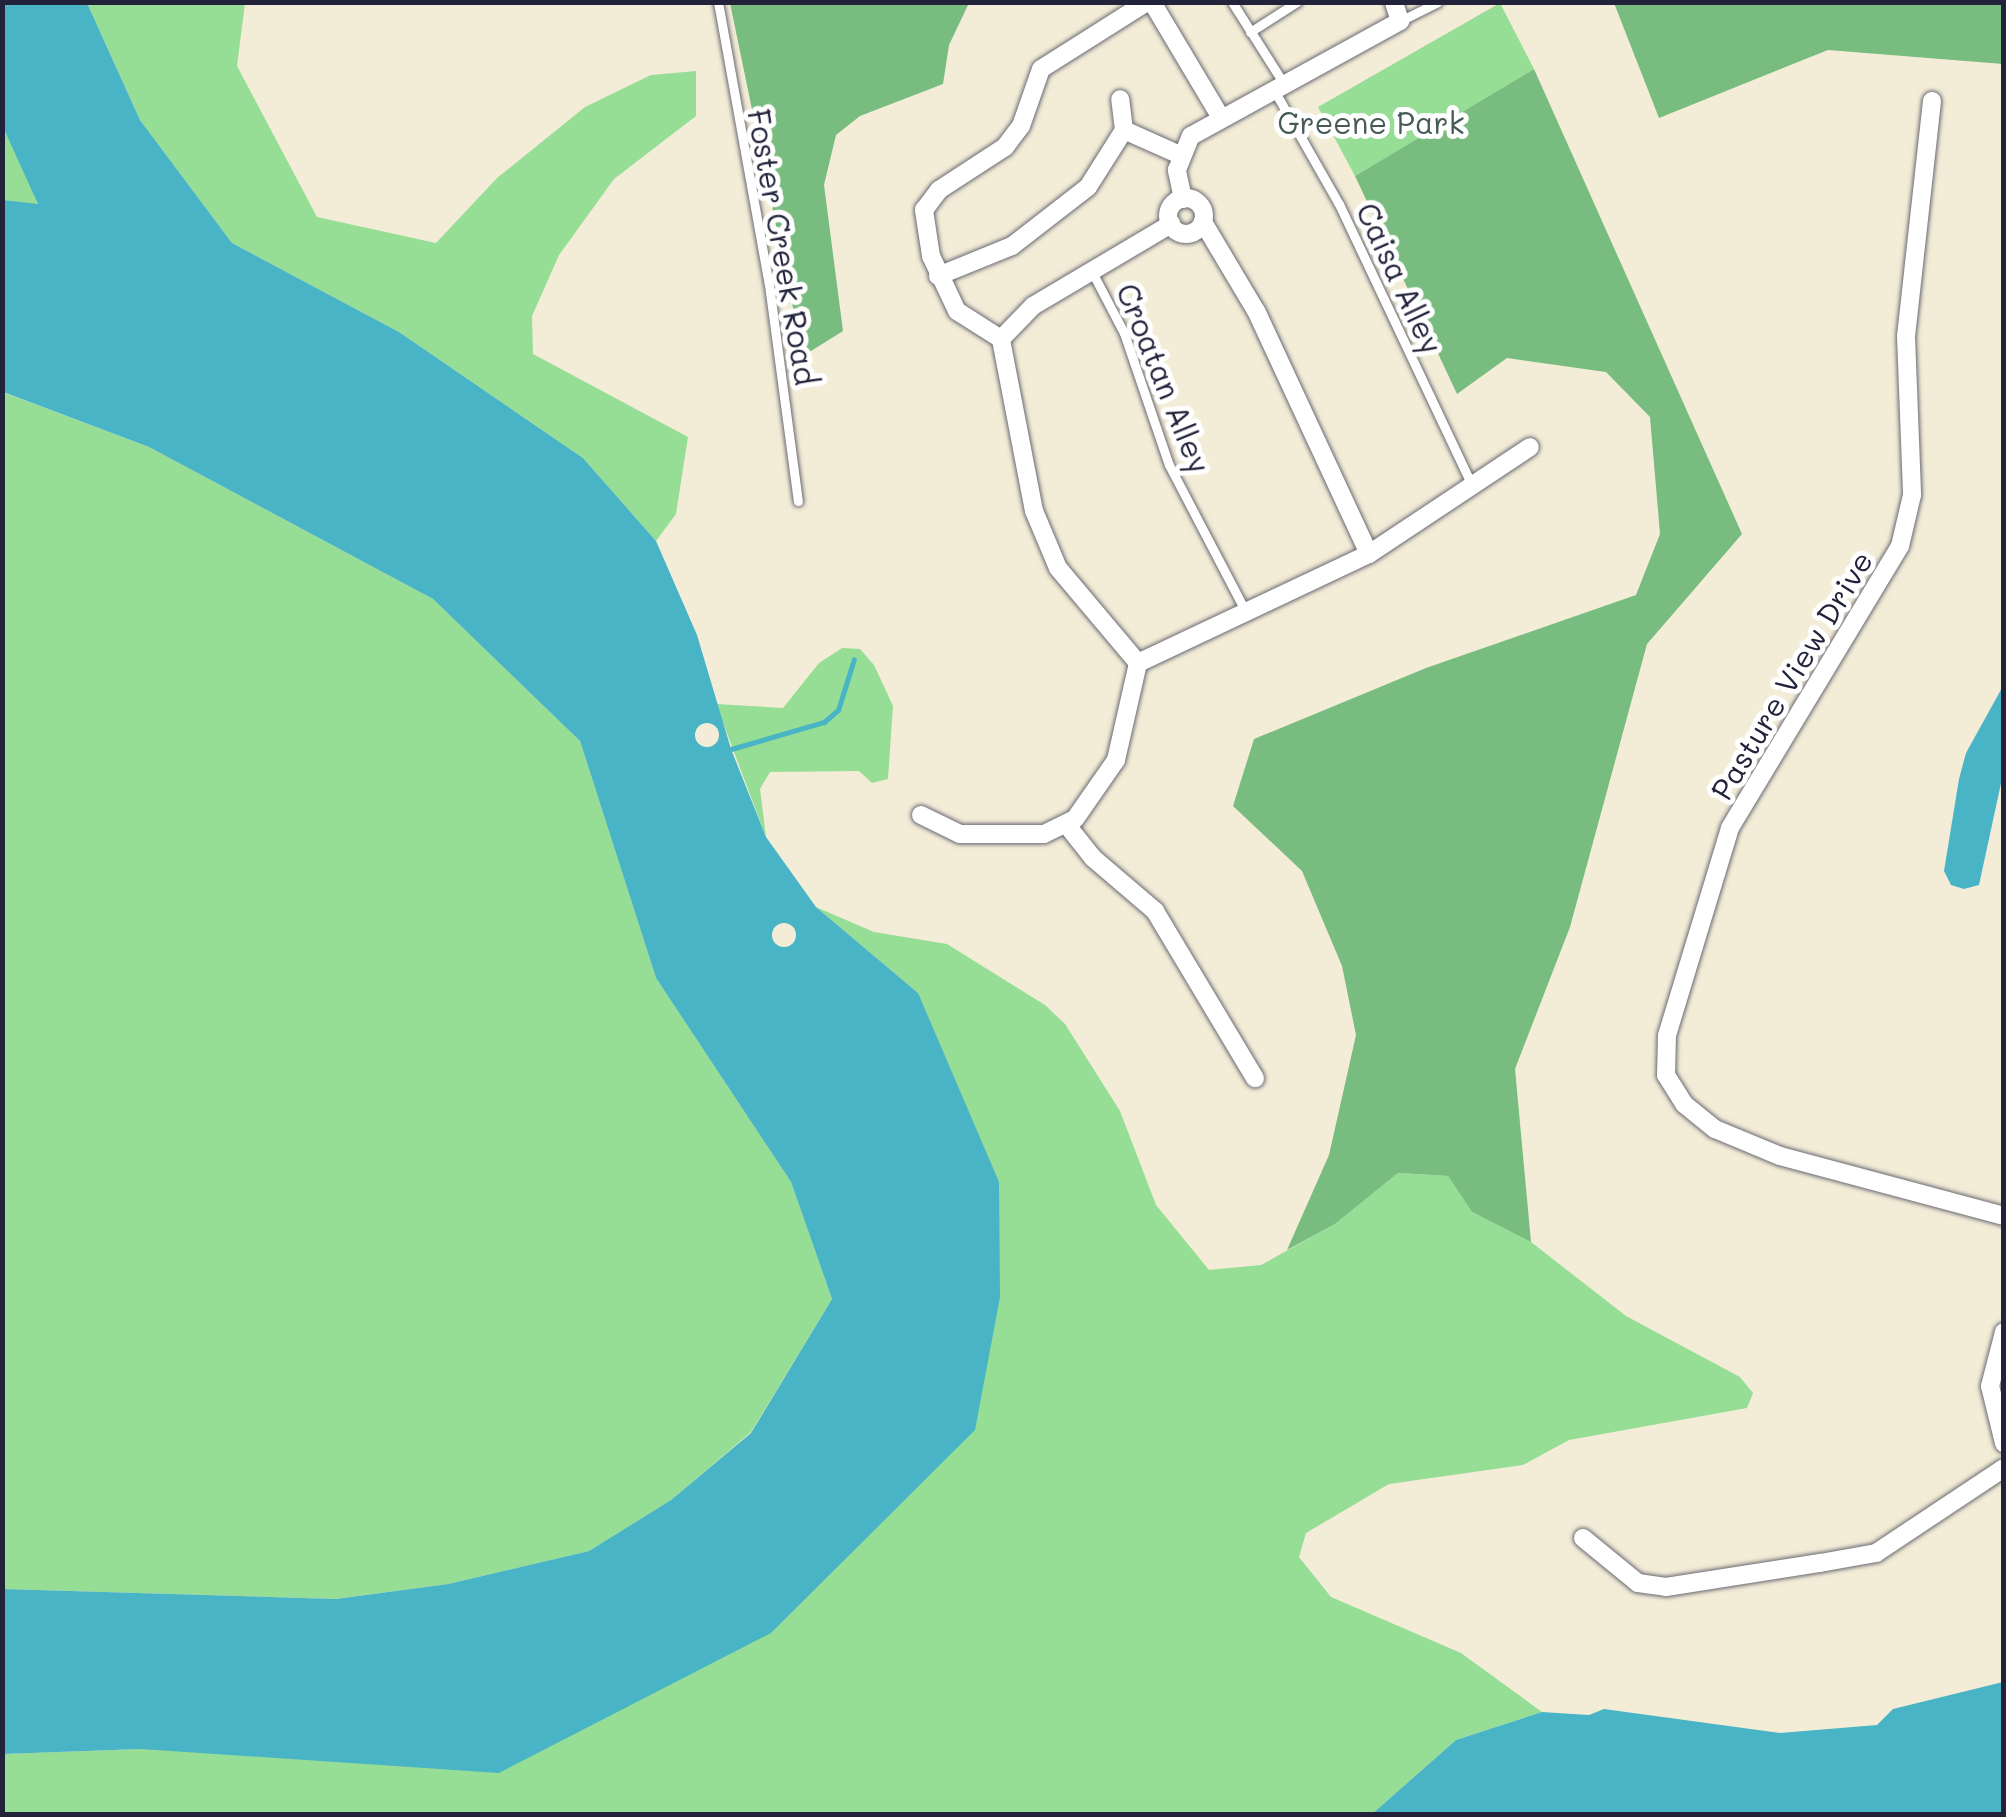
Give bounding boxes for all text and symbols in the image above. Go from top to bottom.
park label: Greene Park [1277,104,1465,140]
street label: Foster Creek Road [741,106,825,388]
street label: Caisa Alley [1349,197,1451,359]
street label: Croatan Alley [1110,278,1218,478]
street label: Pasture View Drive [1703,544,1879,806]

